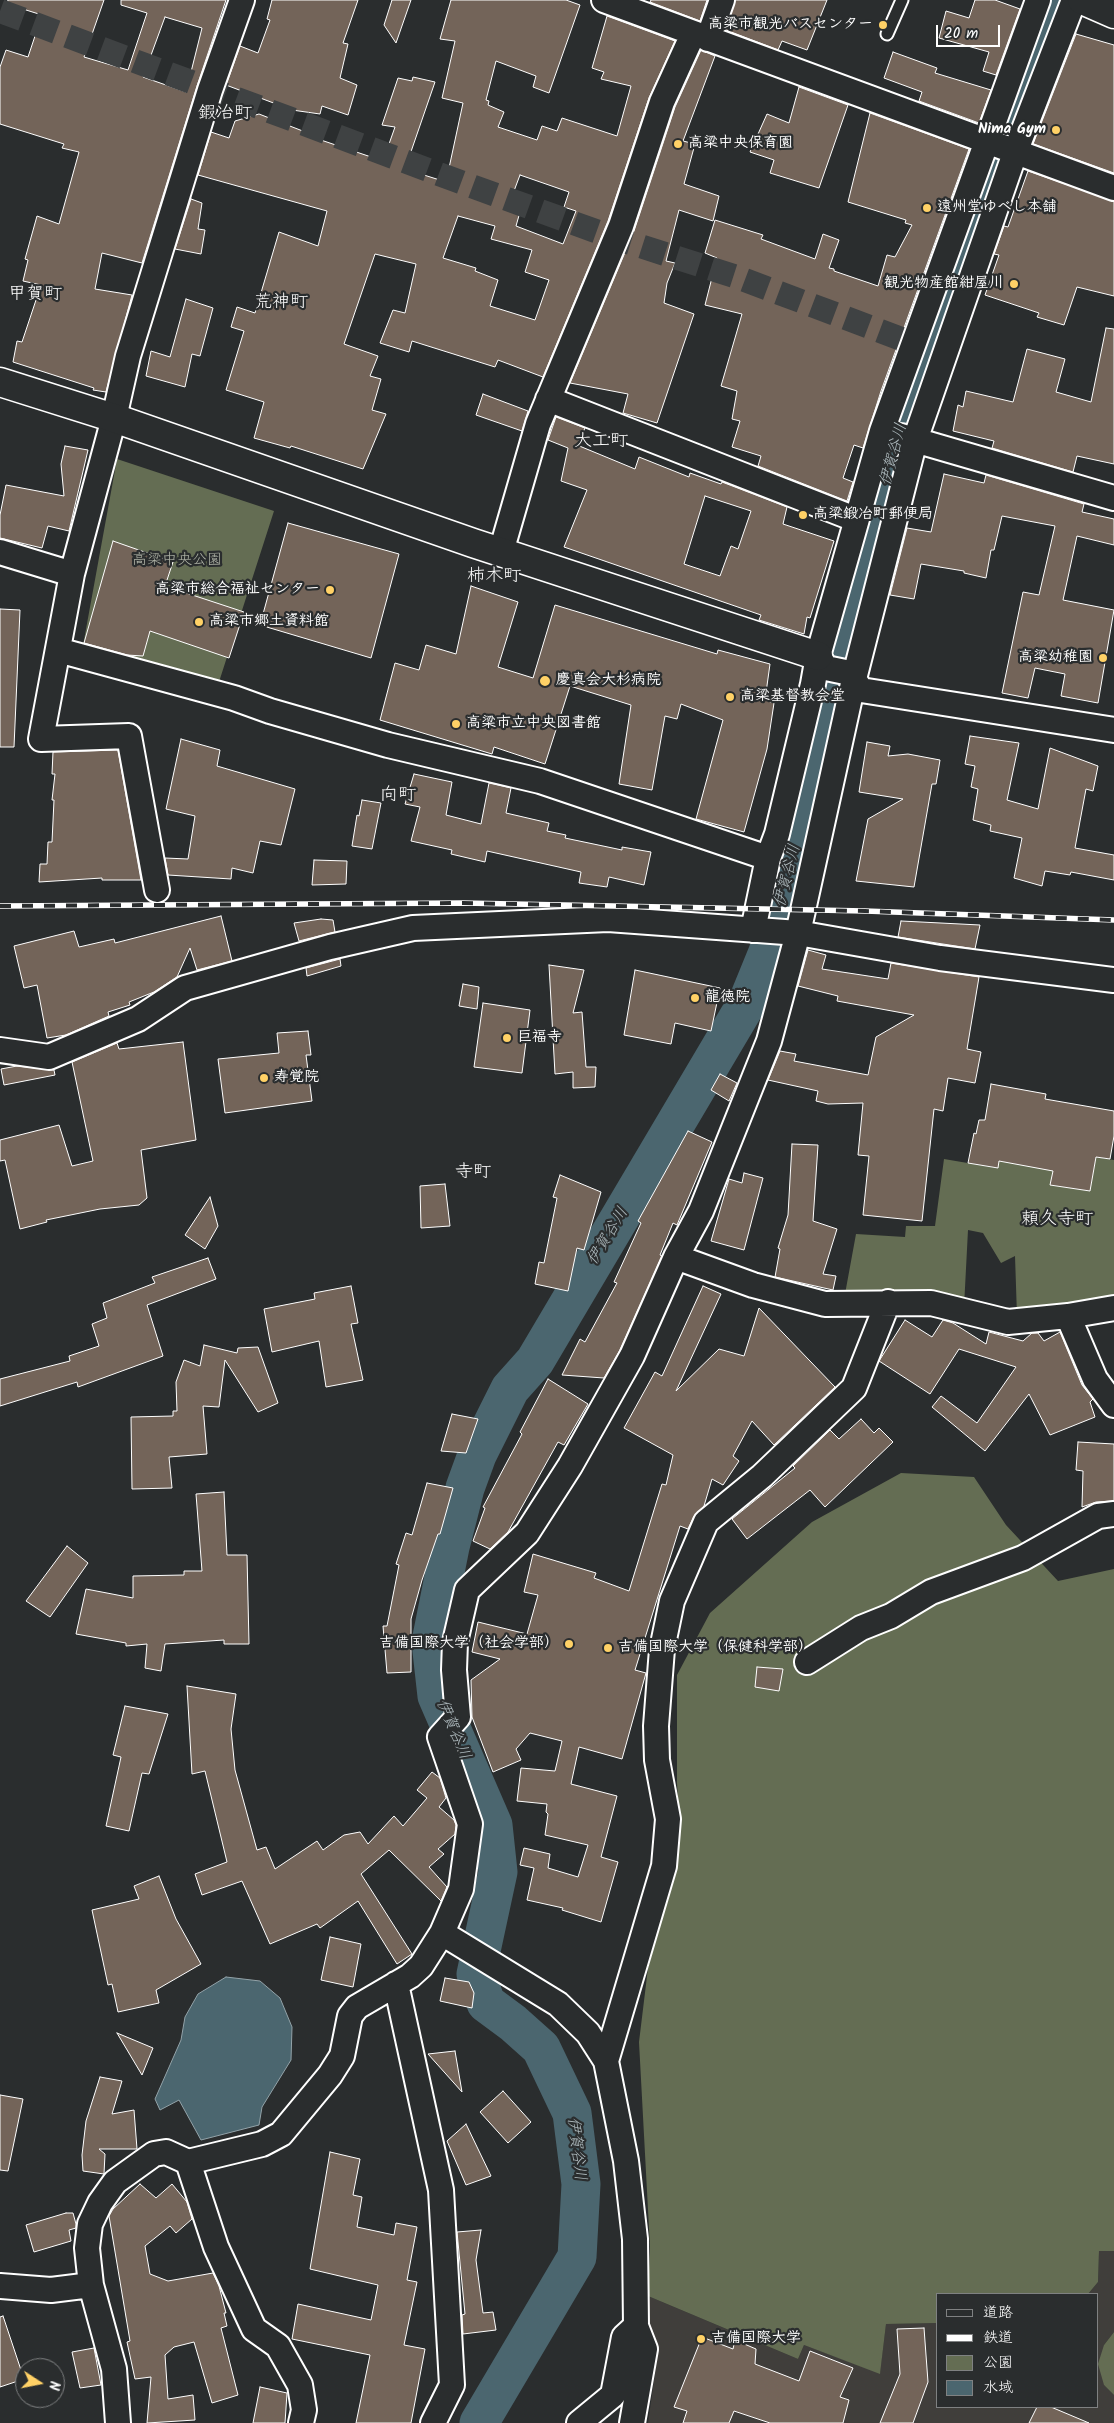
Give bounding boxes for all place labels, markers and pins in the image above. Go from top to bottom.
place label: 高梁市観光バスセンター [708,16,873,34]
marker: 高梁市観光バスセンター [877,19,889,31]
place label: Nima Gym [978,121,1046,139]
marker: Nima Gym [1050,124,1062,136]
place label: 高梁中央保育園 [688,135,793,153]
marker: 高梁中央保育園 [672,138,684,150]
place label: 遠州堂ゆべし本舗 [937,199,1057,217]
marker: 遠州堂ゆべし本舗 [921,202,933,214]
place label: 観光物産館紺屋川 [884,275,1004,293]
marker: 観光物産館紺屋川 [1008,278,1020,290]
place label: 高梁鍛冶町郵便局 [813,506,933,524]
marker: 高梁鍛冶町郵便局 [797,509,809,521]
place label: 高梁市総合福祉センター [155,581,320,599]
marker: 高梁市総合福祉センター [324,584,336,596]
place label: 高梁市郷土資料館 [209,613,329,631]
marker: 高梁市郷土資料館 [193,616,205,628]
place label: 高梁幼稚園 [1018,649,1093,667]
marker: 高梁幼稚園 [1097,652,1109,664]
place label: 慶真会大杉病院 [556,672,661,690]
marker: 慶真会大杉病院 [538,674,552,688]
place label: 高梁基督教会堂 [740,688,845,706]
marker: 高梁基督教会堂 [724,691,736,703]
place label: 高梁市立中央図書館 [466,715,601,733]
marker: 高梁市立中央図書館 [450,718,462,730]
place label: 龍徳院 [705,989,750,1007]
marker: 龍徳院 [689,992,701,1004]
place label: 巨福寺 [517,1029,562,1047]
marker: 巨福寺 [501,1032,513,1044]
place label: 寿覚院 [274,1069,319,1087]
marker: 寿覚院 [258,1072,270,1084]
place label: 吉備国際大学（社会学部） [379,1635,559,1653]
marker: 吉備国際大学（社会学部） [563,1638,575,1650]
place label: 吉備国際大学（保健科学部） [618,1639,813,1657]
marker: 吉備国際大学（保健科学部） [602,1642,614,1654]
place label: 吉備国際大学 [711,2330,801,2348]
marker: 吉備国際大学 [695,2333,707,2345]

